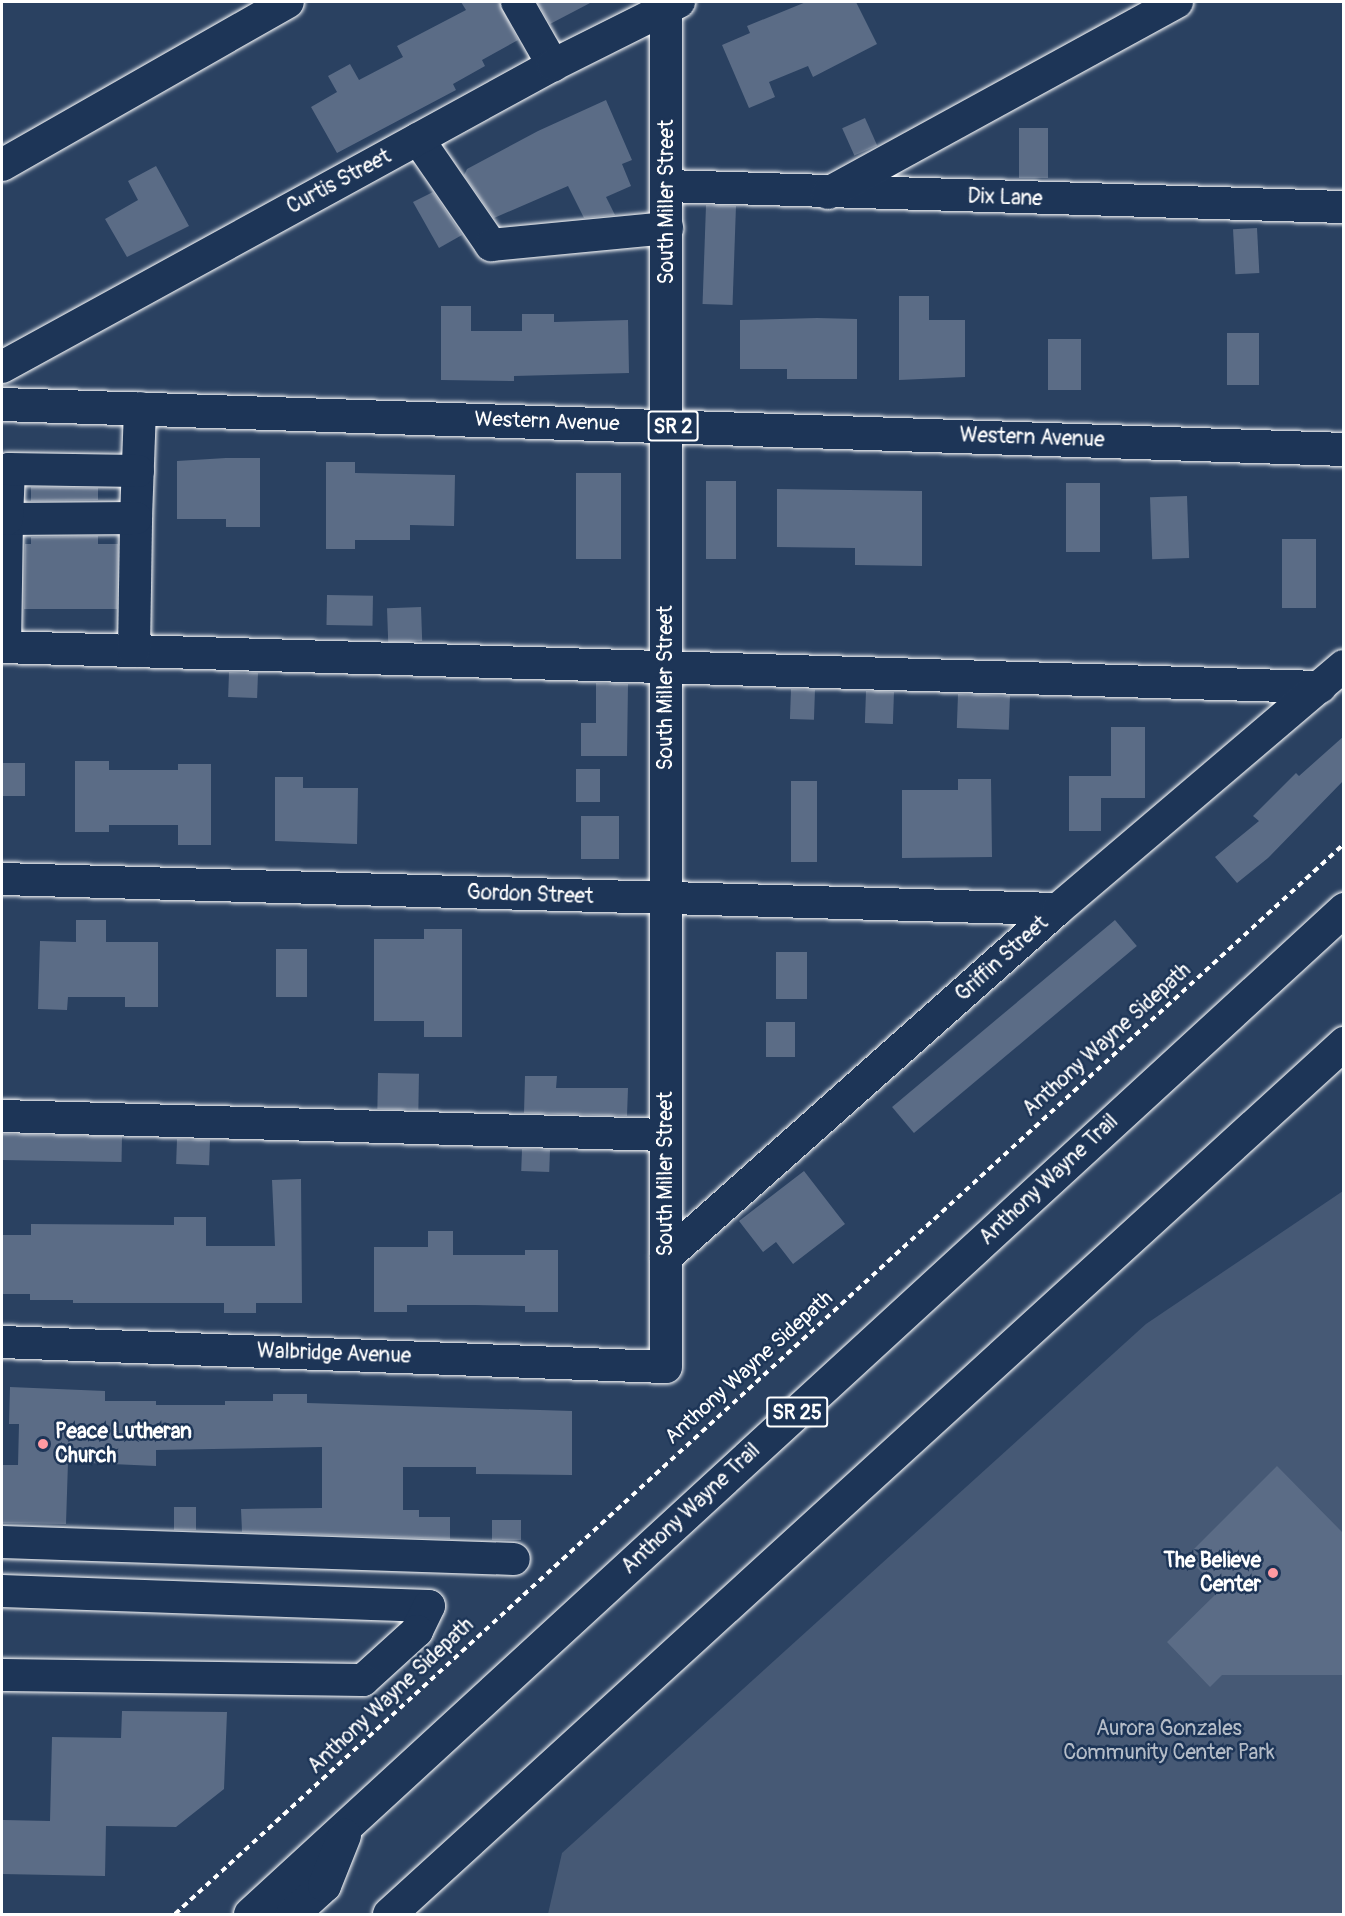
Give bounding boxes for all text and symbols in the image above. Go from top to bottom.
street label: South Miller Street [654,119,680,285]
street label: Curtis Street [283,144,395,220]
street label: Dix Lane [967,184,1043,212]
street label: Western Avenue [474,407,620,437]
road number: SR 2 [648,409,698,443]
street label: Western Avenue [959,423,1105,453]
street label: South Miller Street [653,605,679,771]
street label: Gordon Street [466,880,594,910]
street label: Griffin Street [950,911,1054,1007]
street label: Anthony Wayne Sidepath [1018,958,1196,1122]
street label: South Miller Street [653,1091,679,1257]
street label: Anthony Wayne Trail [975,1109,1123,1251]
street label: Anthony Wayne Sidepath [660,1286,838,1450]
street label: Walbridge Avenue [256,1339,412,1369]
road number: SR 25 [766,1395,828,1429]
place label: Peace Lutheran Church [55,1419,192,1469]
marker: Peace Lutheran Church [36,1437,50,1451]
street label: Anthony Wayne Trail [617,1438,765,1580]
place label: The Believe Center [1163,1548,1261,1598]
marker: The Believe Center [1266,1566,1280,1580]
street label: Anthony Wayne Sidepath [303,1613,479,1779]
park label: Aurora Gonzales Community Center Park [1063,1716,1275,1766]

